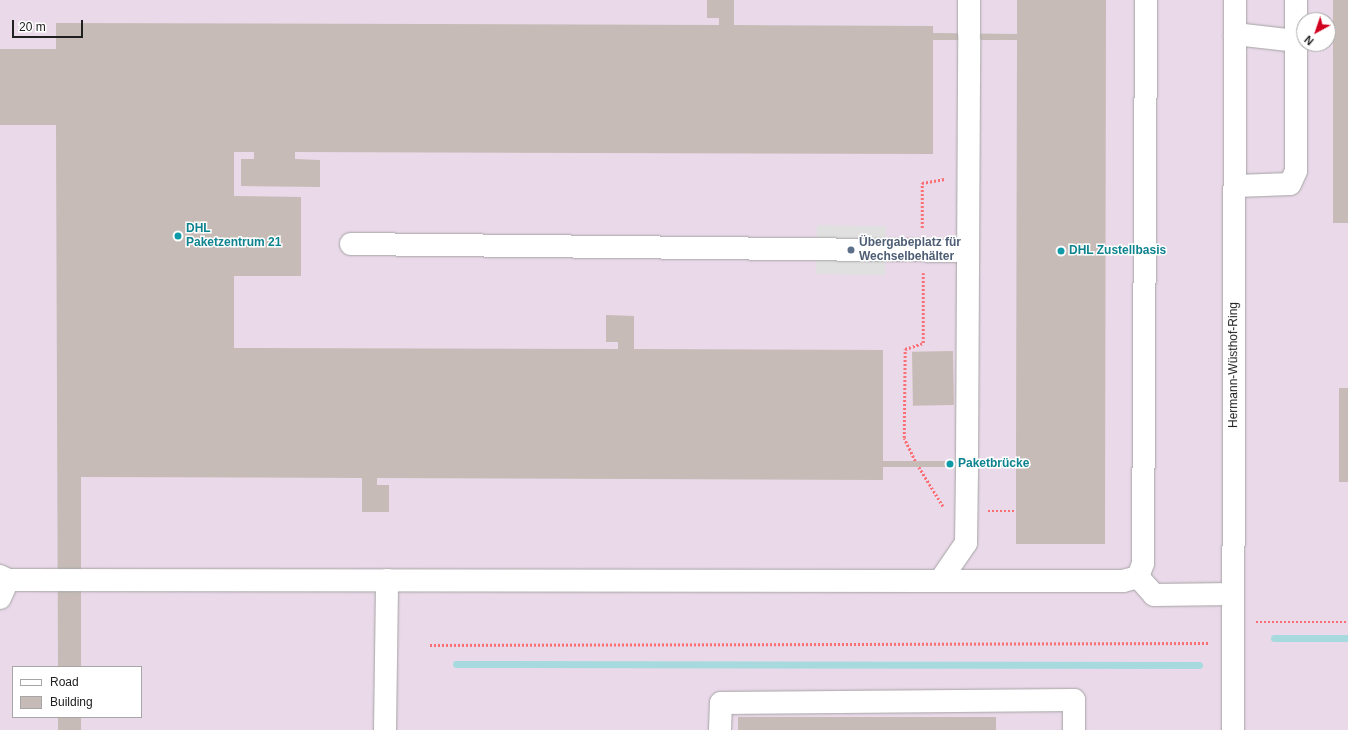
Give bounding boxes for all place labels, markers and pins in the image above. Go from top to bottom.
place label: DHL Paketzentrum 21 [186,222,281,250]
marker: DHL Paketzentrum 21 [173,231,183,241]
place label: Übergabeplatz für Wechselbehälter [859,236,961,264]
place label: DHL Zustellbasis [1069,244,1166,258]
marker: Übergabeplatz für Wechselbehälter [846,245,856,255]
marker: DHL Zustellbasis [1056,246,1066,256]
place label: Paketbrücke [958,457,1029,471]
marker: Paketbrücke [945,459,955,469]

